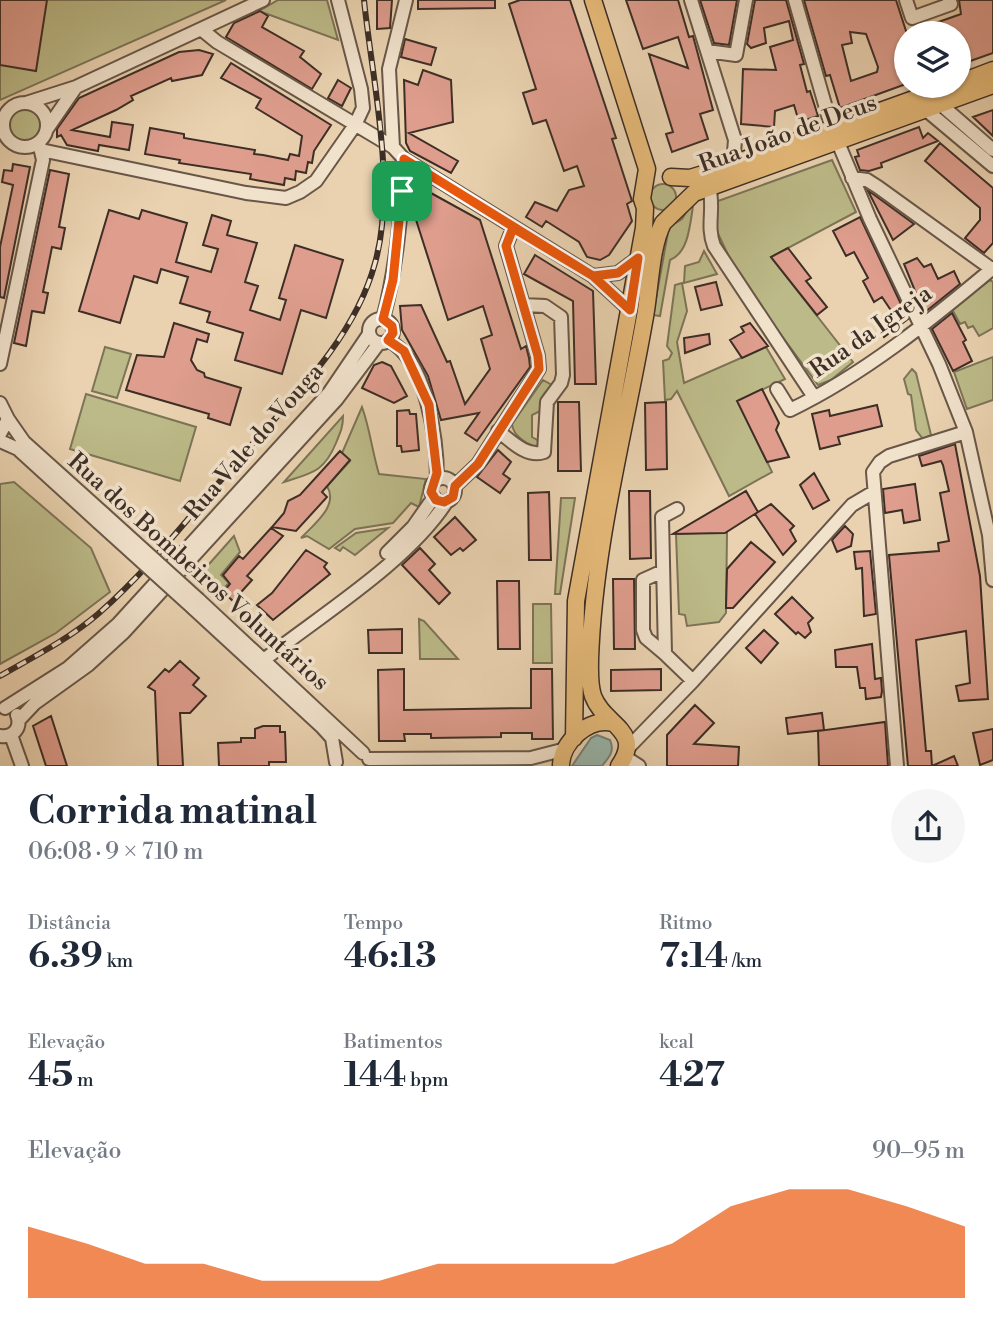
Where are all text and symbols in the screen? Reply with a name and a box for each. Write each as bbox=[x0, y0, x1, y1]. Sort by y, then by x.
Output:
map controls bbox=[894, 21, 971, 98]
button: layers bbox=[894, 21, 971, 98]
street label: Rua João de Deus bbox=[695, 88, 881, 180]
pin bbox=[372, 161, 432, 221]
icon: arrive bbox=[383, 172, 421, 210]
street label: Rua da Igreja bbox=[804, 278, 939, 385]
street label: Rua Vale do Vouga bbox=[178, 357, 331, 526]
street label: Rua dos Bombeiros Voluntários bbox=[61, 447, 335, 697]
text: Corrida matinal bbox=[28, 788, 317, 835]
button: share bbox=[891, 789, 965, 863]
text: 06:08 · 9 × 710 m bbox=[28, 838, 203, 866]
text: Distância bbox=[28, 911, 111, 935]
text: Tempo bbox=[344, 911, 403, 935]
text: Ritmo bbox=[659, 911, 713, 935]
text: 6.39 bbox=[28, 935, 103, 978]
text: 46:13 bbox=[344, 935, 437, 978]
text: 7:14 bbox=[659, 935, 728, 978]
text: km bbox=[103, 949, 133, 973]
text: /km bbox=[728, 949, 762, 973]
text: Elevação bbox=[28, 1030, 105, 1054]
text: Batimentos bbox=[344, 1030, 443, 1054]
text: kcal bbox=[659, 1030, 694, 1054]
text: 45 bbox=[28, 1054, 73, 1097]
text: 144 bbox=[344, 1054, 406, 1097]
text: 427 bbox=[659, 1054, 725, 1097]
text: m bbox=[73, 1068, 94, 1092]
text: bpm bbox=[406, 1068, 449, 1092]
text: Elevação bbox=[28, 1137, 121, 1165]
text: 90–95 m bbox=[872, 1137, 965, 1165]

